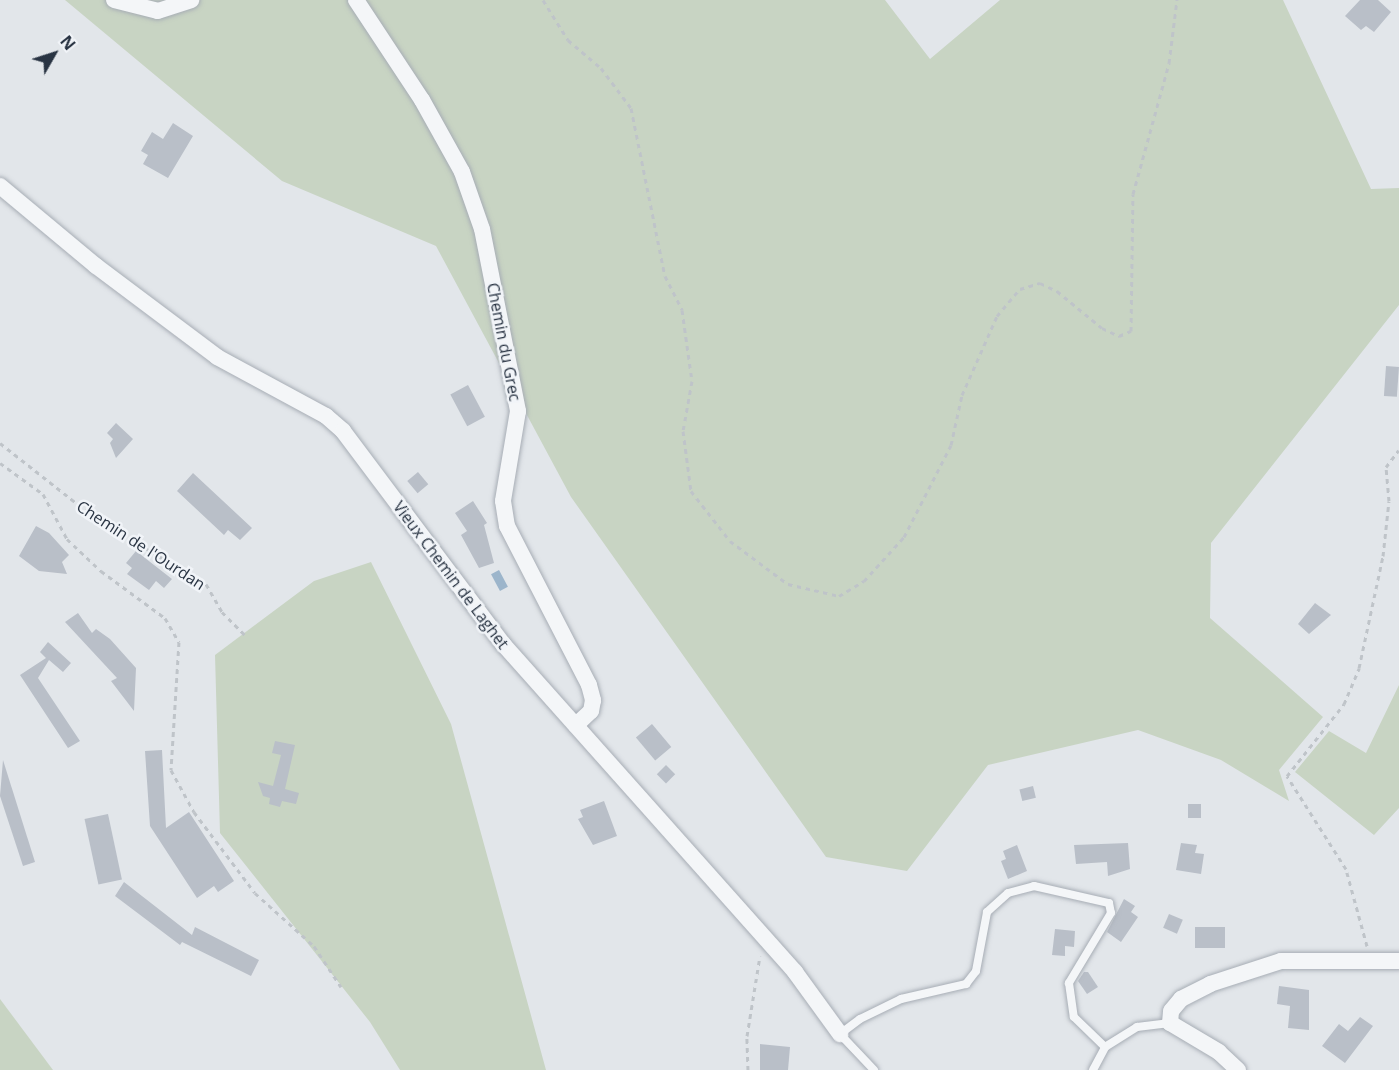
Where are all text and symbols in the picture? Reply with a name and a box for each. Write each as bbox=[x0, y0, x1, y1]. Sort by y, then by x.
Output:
north arrow bbox=[24, 24, 84, 84]
text: N bbox=[55, 31, 81, 55]
street label: Chemin du Grec bbox=[483, 281, 525, 403]
street label: Chemin de l'Ourdan bbox=[73, 496, 209, 594]
street label: Vieux Chemin de Laghet bbox=[389, 497, 513, 653]

